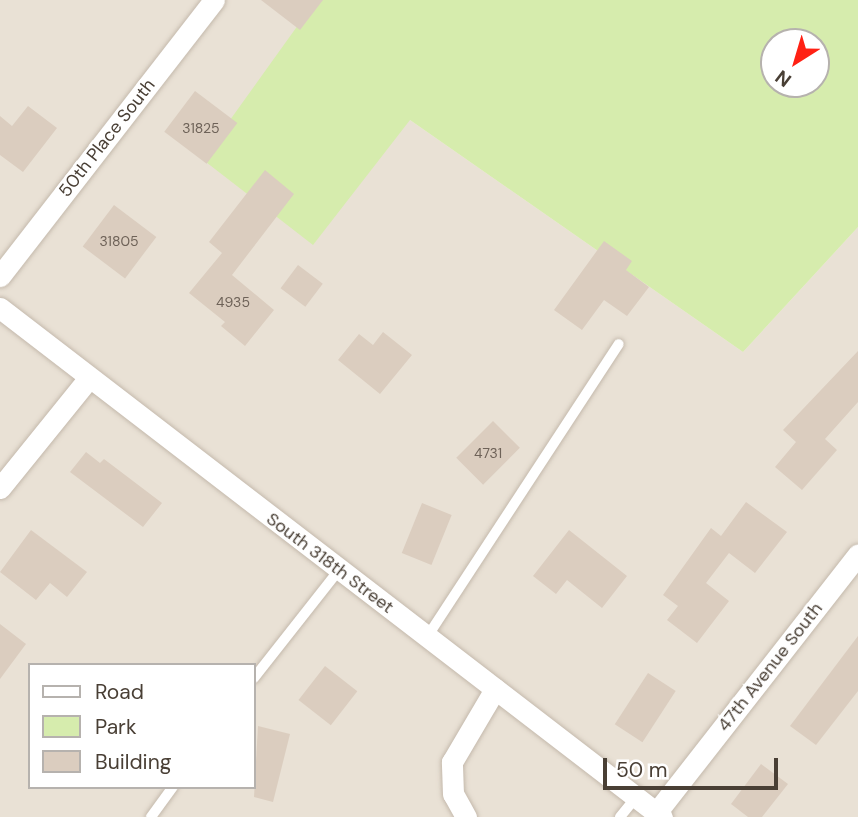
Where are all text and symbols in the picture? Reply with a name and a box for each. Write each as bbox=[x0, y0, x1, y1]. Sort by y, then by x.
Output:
north arrow bbox=[760, 28, 830, 98]
text: N bbox=[770, 64, 796, 93]
street label: 50th Place South bbox=[54, 75, 160, 201]
house number: 31825 bbox=[182, 120, 220, 136]
house number: 31805 bbox=[99, 233, 139, 249]
house number: 4935 bbox=[216, 294, 250, 310]
house number: 4731 bbox=[474, 445, 502, 461]
street label: South 318th Street bbox=[262, 508, 398, 618]
street label: 47th Avenue South bbox=[713, 598, 827, 736]
legend bbox=[28, 663, 256, 789]
text: Road bbox=[95, 678, 144, 706]
text: Park bbox=[95, 713, 136, 741]
scale bar bbox=[606, 744, 781, 788]
text: Building bbox=[95, 748, 171, 776]
text: 50 m bbox=[616, 756, 667, 784]

